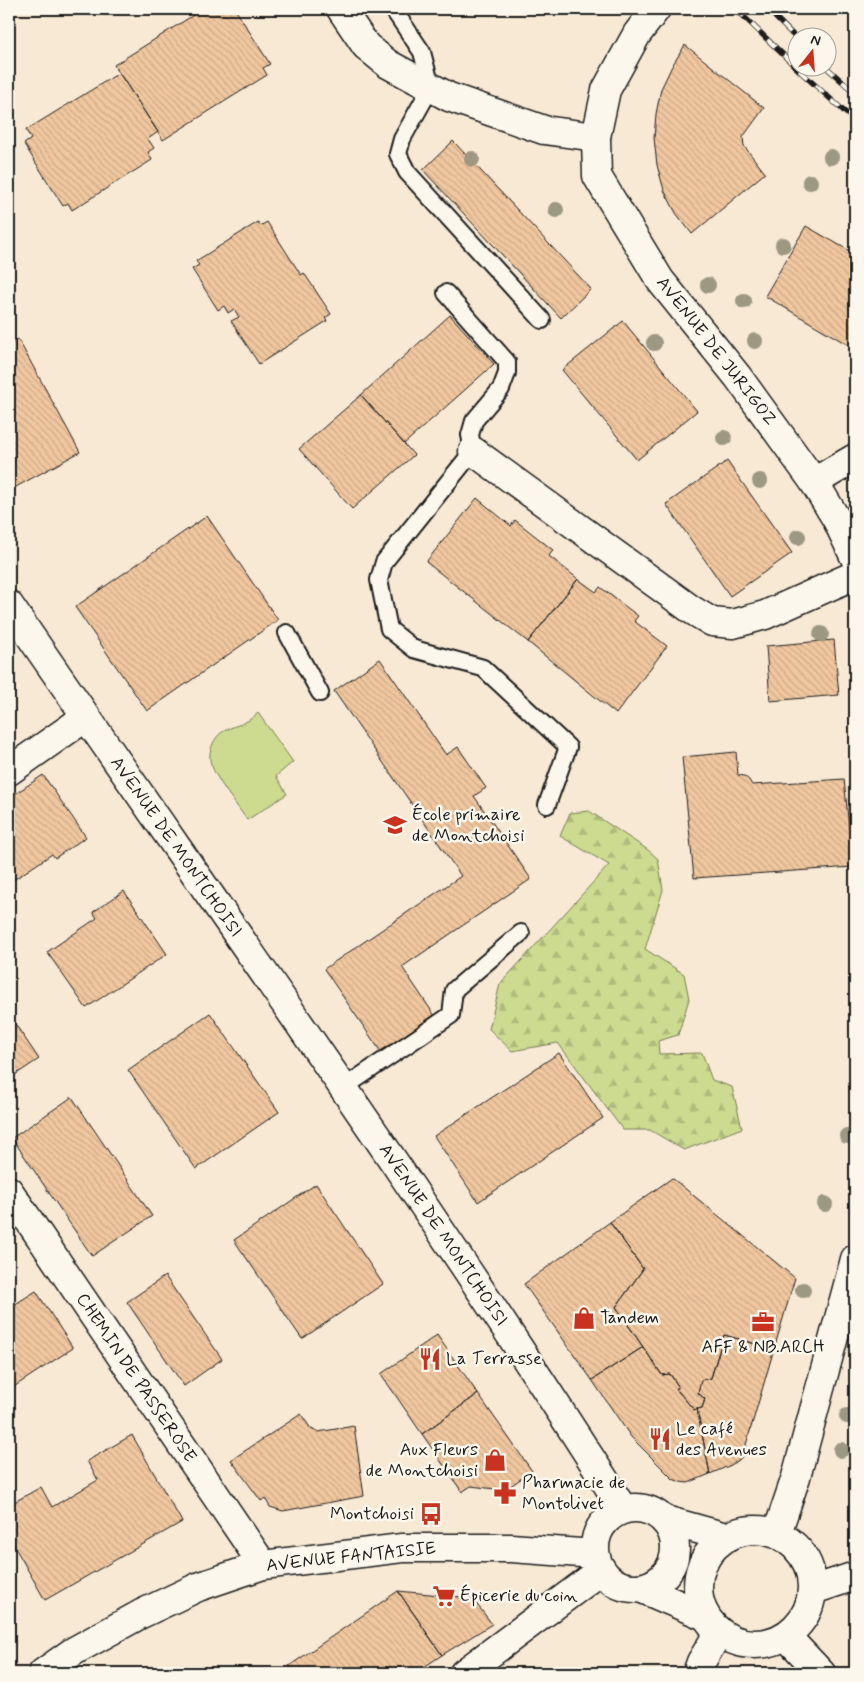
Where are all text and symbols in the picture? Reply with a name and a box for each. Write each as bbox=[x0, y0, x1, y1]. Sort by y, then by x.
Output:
north arrow bbox=[786, 28, 836, 78]
text: N bbox=[808, 31, 823, 50]
street label: AVENUE DE JURIGOZ bbox=[650, 272, 782, 430]
street label: AVENUE DE MONTCHOISI bbox=[104, 752, 248, 942]
place label: École primaire de Montchoisi bbox=[412, 803, 524, 848]
school or university icon: École primaire de Montchoisi bbox=[382, 812, 408, 838]
street label: AVENUE DE MONTCHOISI bbox=[373, 1139, 513, 1331]
street label: CHEMIN DE PASSEROSE bbox=[70, 1289, 202, 1467]
shop icon: Tandem bbox=[571, 1305, 597, 1331]
place label: Tandem bbox=[600, 1306, 659, 1330]
office icon: AFF & NB.ARCH bbox=[750, 1309, 776, 1335]
place label: AFF & NB.ARCH bbox=[702, 1335, 825, 1359]
restaurant icon: La Terrasse bbox=[417, 1346, 443, 1372]
place label: La Terrasse bbox=[446, 1347, 542, 1371]
place label: Le café des Avenues bbox=[676, 1417, 767, 1462]
restaurant icon: Le café des Avenues bbox=[647, 1426, 673, 1452]
place label: Aux Fleurs de Montchoisi bbox=[366, 1438, 478, 1483]
shop icon: Aux Fleurs de Montchoisi bbox=[482, 1447, 508, 1473]
place label: Pharmacie de Montolivet bbox=[522, 1471, 625, 1516]
pharmacy icon: Pharmacie de Montolivet bbox=[492, 1480, 518, 1506]
bus stop icon: Montchoisi bbox=[418, 1501, 444, 1527]
place label: Montchoisi bbox=[330, 1502, 414, 1526]
street label: AVENUE FANTAISIE bbox=[265, 1536, 437, 1578]
supermarket icon: Épicerie du coin bbox=[431, 1583, 457, 1609]
place label: Épicerie du coin bbox=[460, 1584, 578, 1608]

